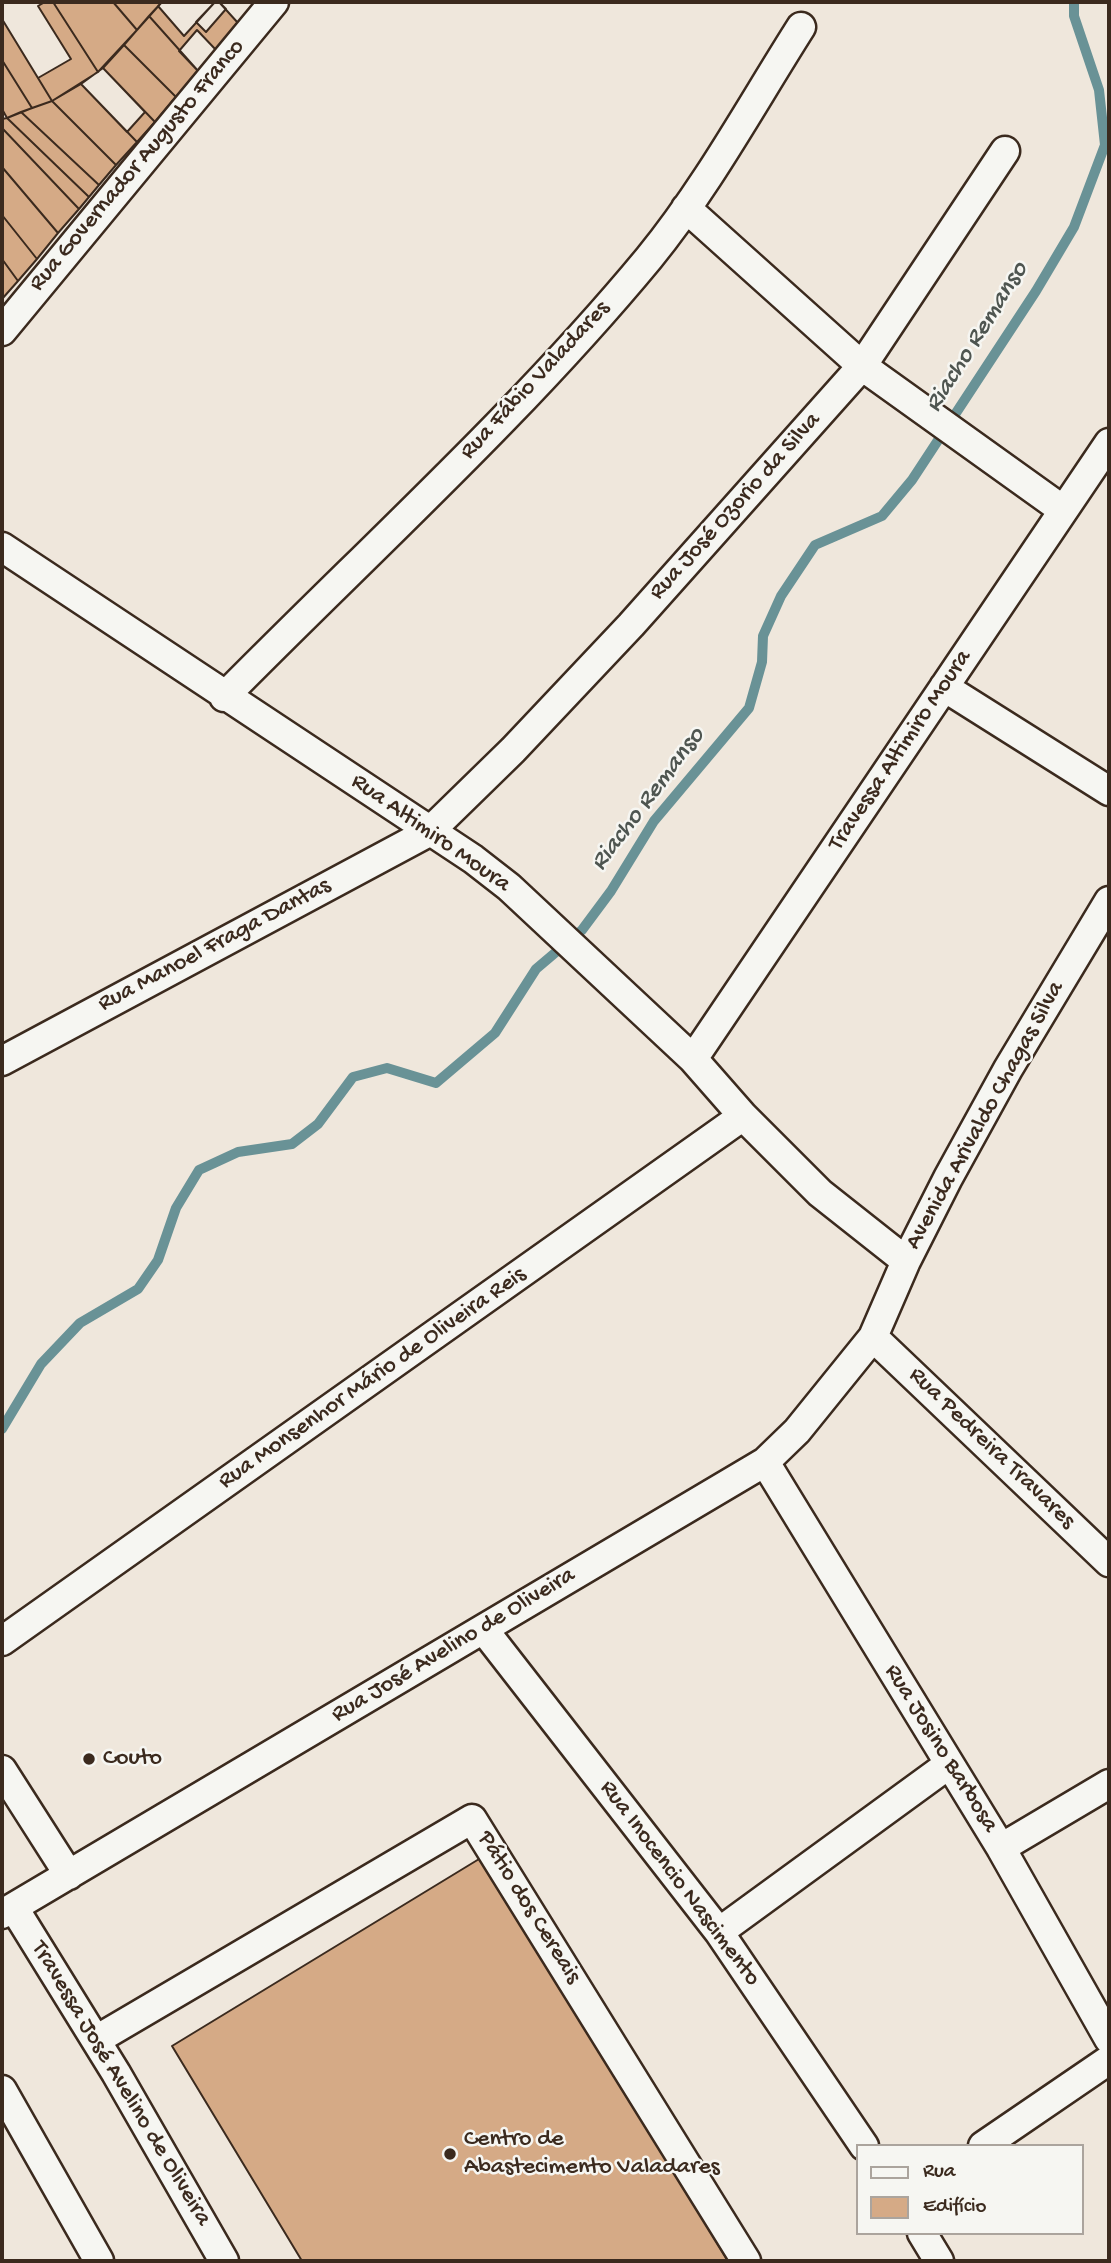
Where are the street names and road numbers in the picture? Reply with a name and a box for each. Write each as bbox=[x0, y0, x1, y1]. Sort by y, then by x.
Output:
street label: Rua Governador Augusto Franco bbox=[24, 34, 252, 298]
street label: Rua Fábio Valadares bbox=[455, 296, 617, 466]
street label: Rua José Ozorio da Silva bbox=[644, 407, 828, 607]
street label: Travessa Altimiro Moura bbox=[823, 645, 979, 857]
street label: Rua Altimiro Moura bbox=[345, 768, 515, 900]
street label: Rua Manoel Fraga Dantas bbox=[94, 872, 336, 1020]
street label: Avenida Arivaldo Chagas Silva bbox=[900, 977, 1072, 1255]
street label: Rua Monsenhor Mário de Oliveira Reis bbox=[214, 1261, 532, 1497]
street label: Rua Pedreira Travares bbox=[902, 1362, 1080, 1536]
street label: Rua José Avelino de Oliveira bbox=[327, 1562, 581, 1730]
street label: Rua Josino Barbosa bbox=[877, 1660, 1003, 1838]
street label: Rua Inocencio Nascimento bbox=[592, 1775, 766, 1993]
street label: Pátio dos Cereais bbox=[470, 1826, 586, 1990]
street label: Travessa José Avelino de Oliveira bbox=[23, 1936, 217, 2232]

